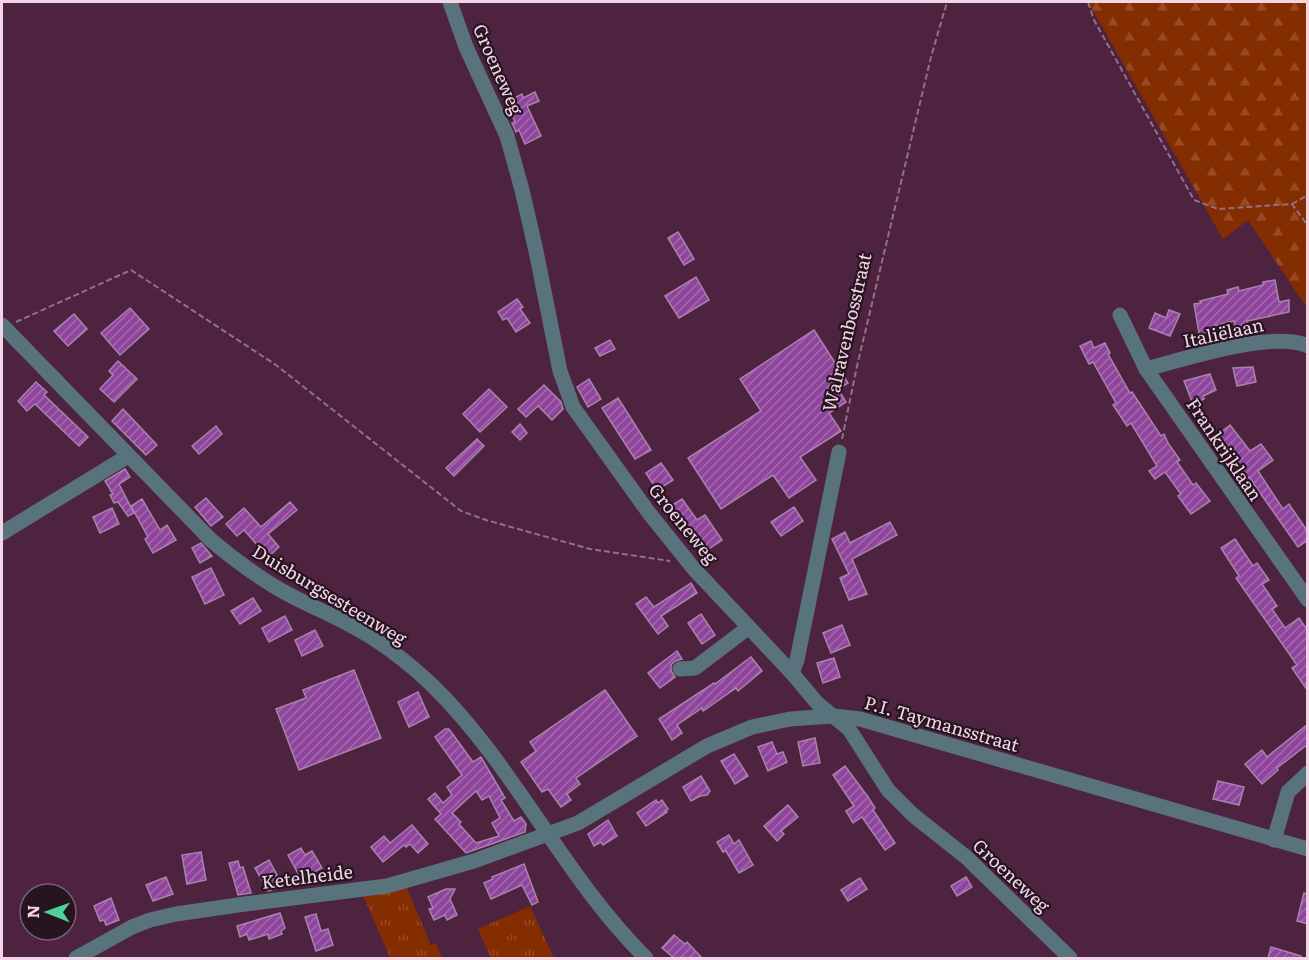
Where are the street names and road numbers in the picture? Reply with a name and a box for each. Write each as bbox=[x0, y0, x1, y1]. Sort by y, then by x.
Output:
street label: Groeneweg bbox=[467, 19, 531, 120]
street label: Walravenbosstraat bbox=[815, 249, 878, 414]
street label: Italiëlaan bbox=[1180, 310, 1266, 354]
street label: Frankrijklaan bbox=[1180, 392, 1270, 506]
street label: Groeneweg bbox=[643, 477, 726, 570]
street label: Duisburgsesteenweg bbox=[248, 537, 413, 651]
street label: P.I. Taymansstraat bbox=[861, 688, 1023, 758]
street label: Groeneweg bbox=[967, 832, 1057, 919]
street label: Ketelheide bbox=[260, 857, 354, 895]

